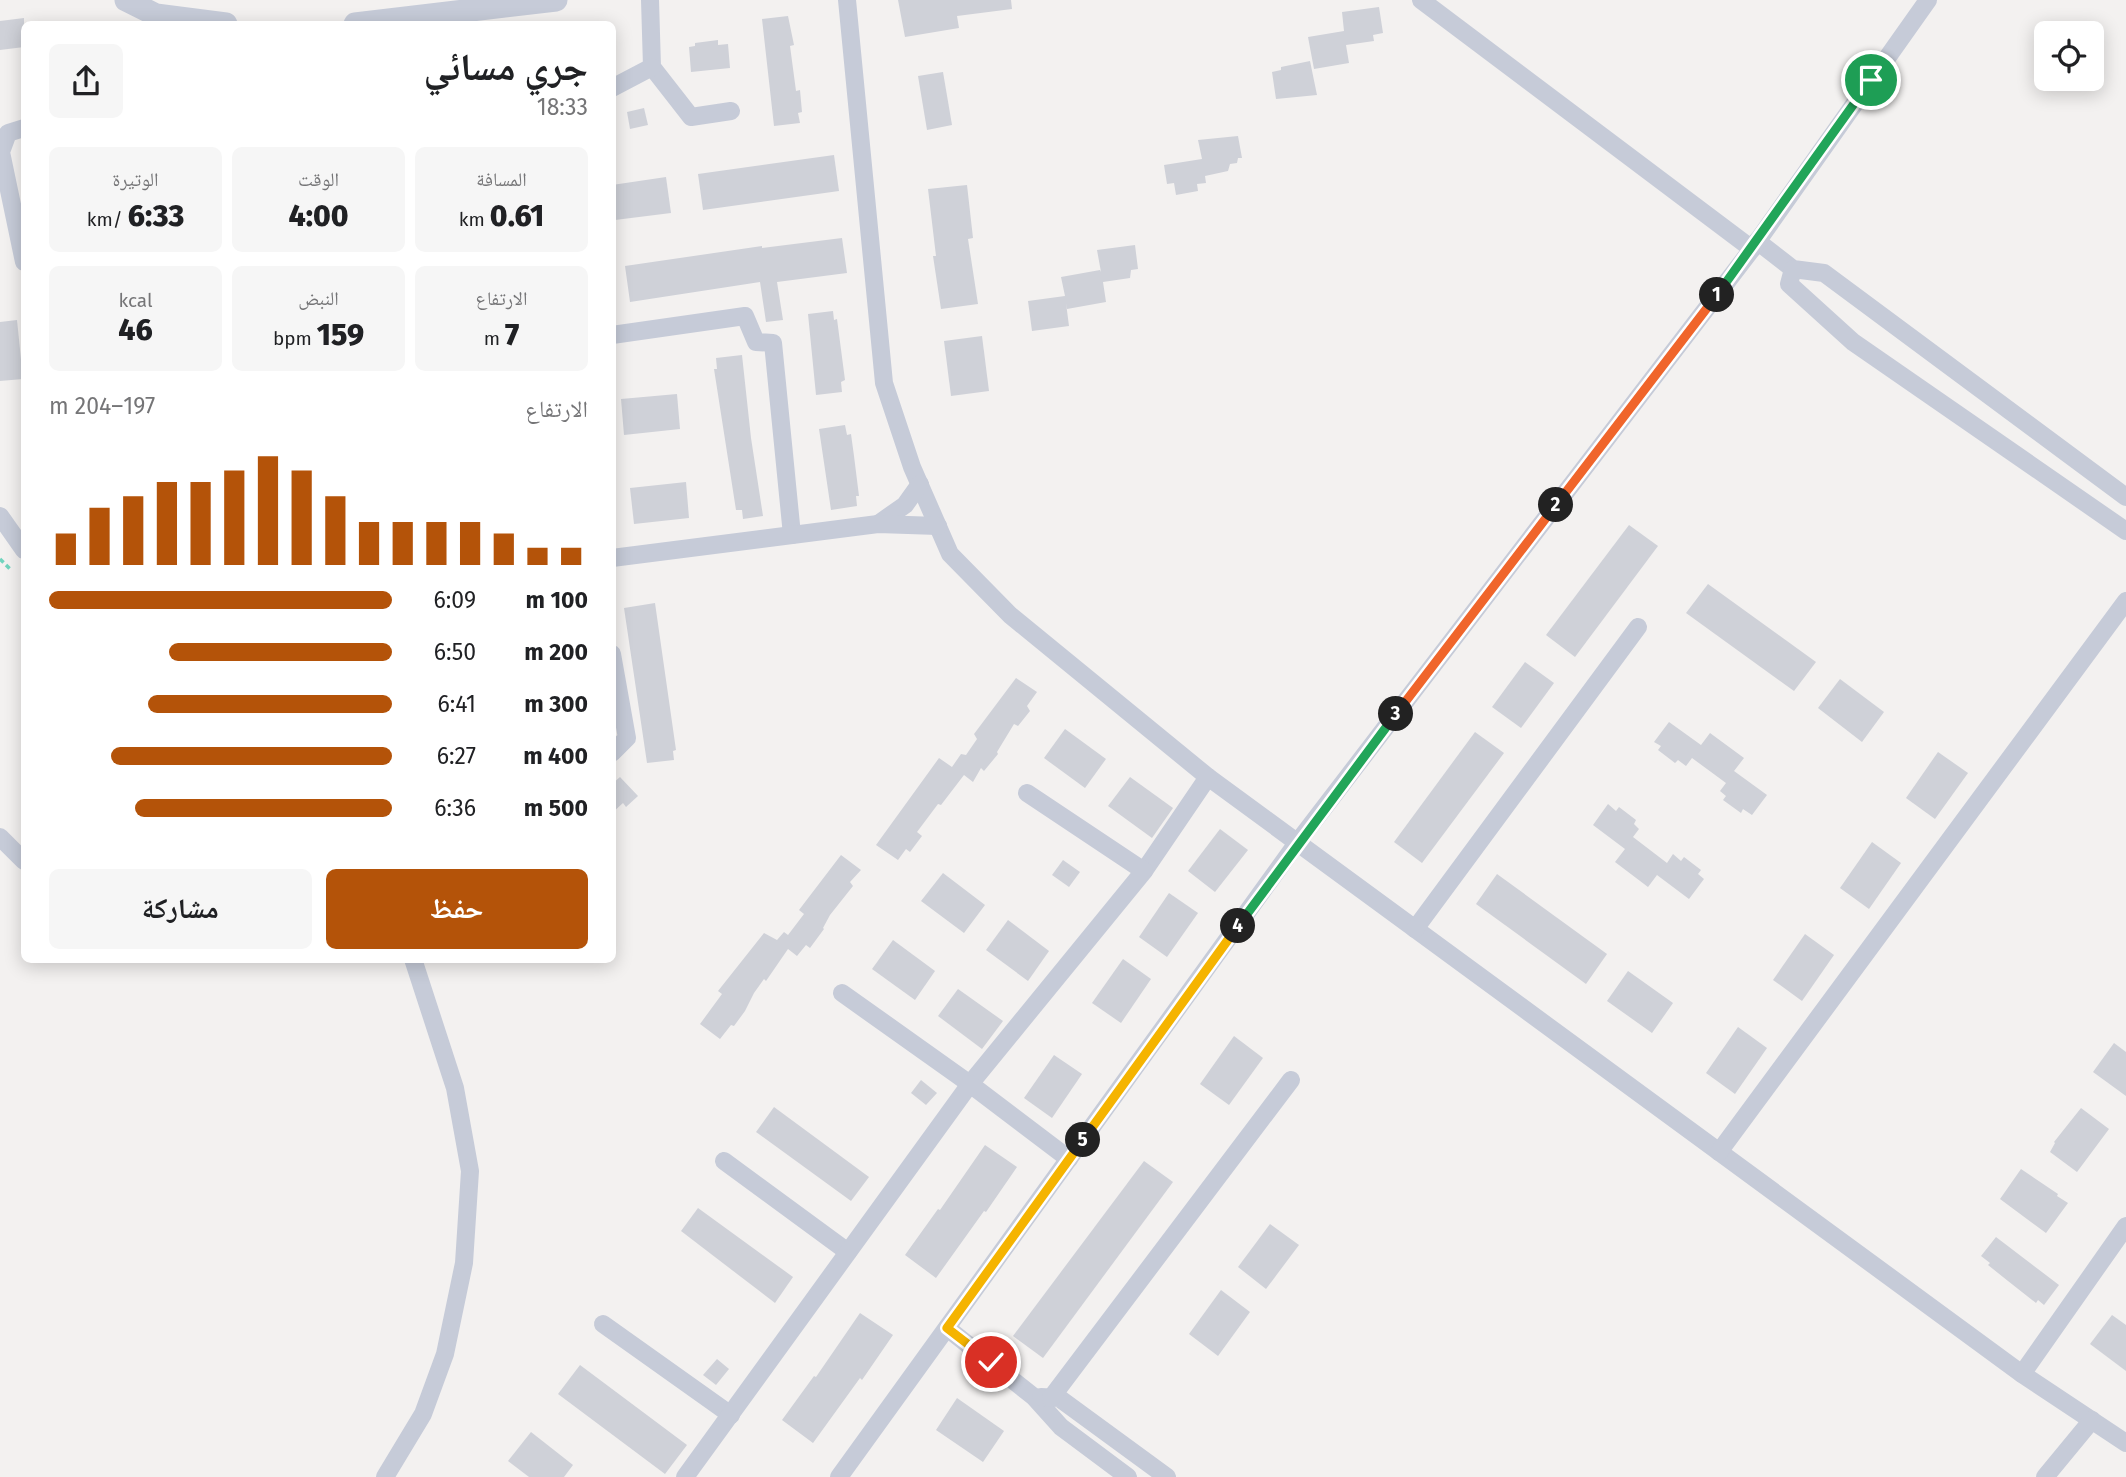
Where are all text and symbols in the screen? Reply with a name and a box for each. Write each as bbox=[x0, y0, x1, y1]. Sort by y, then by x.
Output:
map controls bbox=[2034, 21, 2104, 91]
button: locate bbox=[2034, 21, 2104, 91]
button: share bbox=[49, 44, 123, 118]
text: جري مسائي bbox=[423, 44, 588, 90]
pin bbox=[1841, 50, 1901, 110]
icon: arrive bbox=[1852, 61, 1890, 99]
text: 18:33 bbox=[537, 93, 588, 121]
text: الوتيرة bbox=[112, 168, 159, 191]
text: الوقت bbox=[298, 168, 339, 191]
text: المسافة bbox=[476, 168, 527, 191]
text: 6:33 bbox=[128, 198, 184, 234]
text: 4:00 bbox=[288, 198, 349, 234]
text: 0.61 bbox=[490, 198, 544, 234]
text: /km bbox=[87, 208, 128, 231]
text: km bbox=[459, 208, 490, 231]
pin: 1 bbox=[1700, 278, 1734, 312]
text: 1 bbox=[1712, 283, 1721, 306]
text: النبض bbox=[298, 287, 339, 310]
text: الارتفاع bbox=[476, 287, 527, 310]
text: kcal bbox=[118, 289, 153, 312]
text: 46 bbox=[118, 312, 153, 348]
text: 159 bbox=[317, 317, 364, 353]
text: 7 bbox=[505, 317, 519, 353]
text: bpm bbox=[273, 327, 317, 350]
text: m bbox=[484, 327, 505, 350]
text: 197–204 m bbox=[49, 392, 155, 420]
text: الارتفاع bbox=[525, 395, 588, 423]
pin: 2 bbox=[1538, 488, 1574, 522]
text: 2 bbox=[1551, 493, 1560, 516]
text: 6:09 bbox=[434, 586, 476, 614]
text: 100 m bbox=[526, 586, 588, 614]
text: 6:50 bbox=[434, 638, 476, 666]
text: 200 m bbox=[524, 638, 588, 666]
text: 6:41 bbox=[437, 690, 476, 718]
text: 300 m bbox=[524, 690, 588, 718]
pin: 3 bbox=[1378, 696, 1414, 732]
text: 3 bbox=[1391, 702, 1400, 725]
text: 6:27 bbox=[437, 742, 476, 770]
text: 400 m bbox=[523, 742, 588, 770]
text: 6:36 bbox=[434, 794, 476, 822]
text: 500 m bbox=[524, 794, 588, 822]
button: مشاركة bbox=[49, 869, 312, 949]
button: حفظ bbox=[326, 869, 588, 949]
pin: 4 bbox=[1220, 908, 1256, 944]
text: 4 bbox=[1232, 914, 1243, 937]
pin: 5 bbox=[1066, 1122, 1100, 1158]
text: 5 bbox=[1077, 1128, 1088, 1151]
pin bbox=[961, 1332, 1021, 1392]
icon: check bbox=[972, 1343, 1010, 1381]

